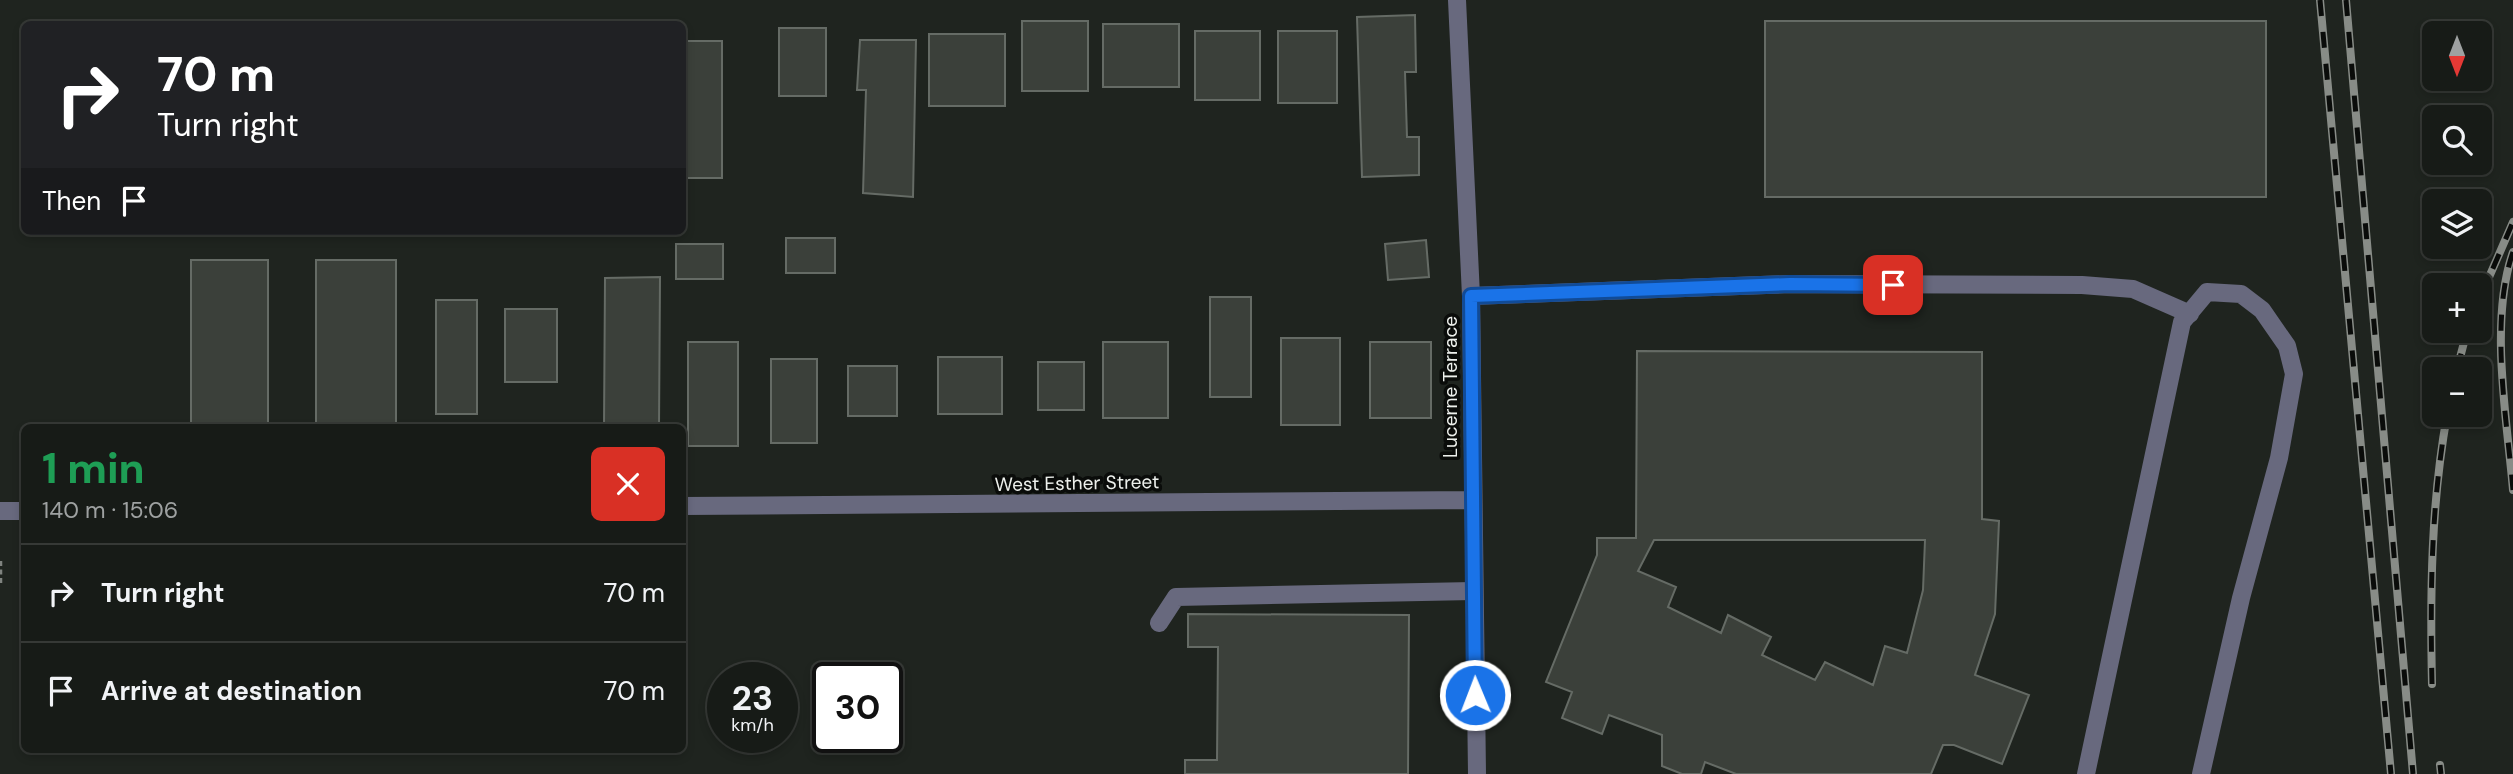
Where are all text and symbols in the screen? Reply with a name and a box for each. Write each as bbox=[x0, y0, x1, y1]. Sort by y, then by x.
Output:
north arrow bbox=[2422, 21, 2492, 91]
map controls bbox=[2422, 21, 2492, 427]
text: 70 m bbox=[157, 42, 275, 106]
icon: right bbox=[42, 49, 133, 140]
text: Turn right bbox=[157, 104, 299, 146]
button: search bbox=[2422, 105, 2492, 175]
icon: arrive bbox=[115, 182, 153, 220]
text: Then bbox=[42, 184, 101, 218]
button: layers bbox=[2422, 189, 2492, 259]
pin bbox=[1863, 255, 1923, 315]
icon: arrive bbox=[1874, 266, 1912, 304]
button: + bbox=[2422, 273, 2492, 343]
street label: Lucerne Terrace bbox=[1438, 316, 1463, 458]
button: − bbox=[2422, 357, 2492, 427]
text: 1 min bbox=[42, 441, 145, 496]
button: close bbox=[591, 447, 665, 521]
street label: West Esther Street bbox=[994, 469, 1160, 497]
text: 140 m · 15:06 bbox=[42, 495, 178, 525]
icon: right bbox=[42, 574, 80, 612]
text: Turn right bbox=[101, 576, 225, 610]
text: 70 m bbox=[604, 576, 665, 610]
position arrow bbox=[1438, 658, 1512, 732]
speed limit sign: 30 bbox=[812, 662, 903, 753]
icon: arrive bbox=[42, 672, 80, 710]
text: Arrive at destination bbox=[101, 674, 362, 708]
text: 70 m bbox=[604, 674, 665, 708]
text: 23 bbox=[732, 675, 773, 721]
text: km/h bbox=[731, 713, 774, 737]

